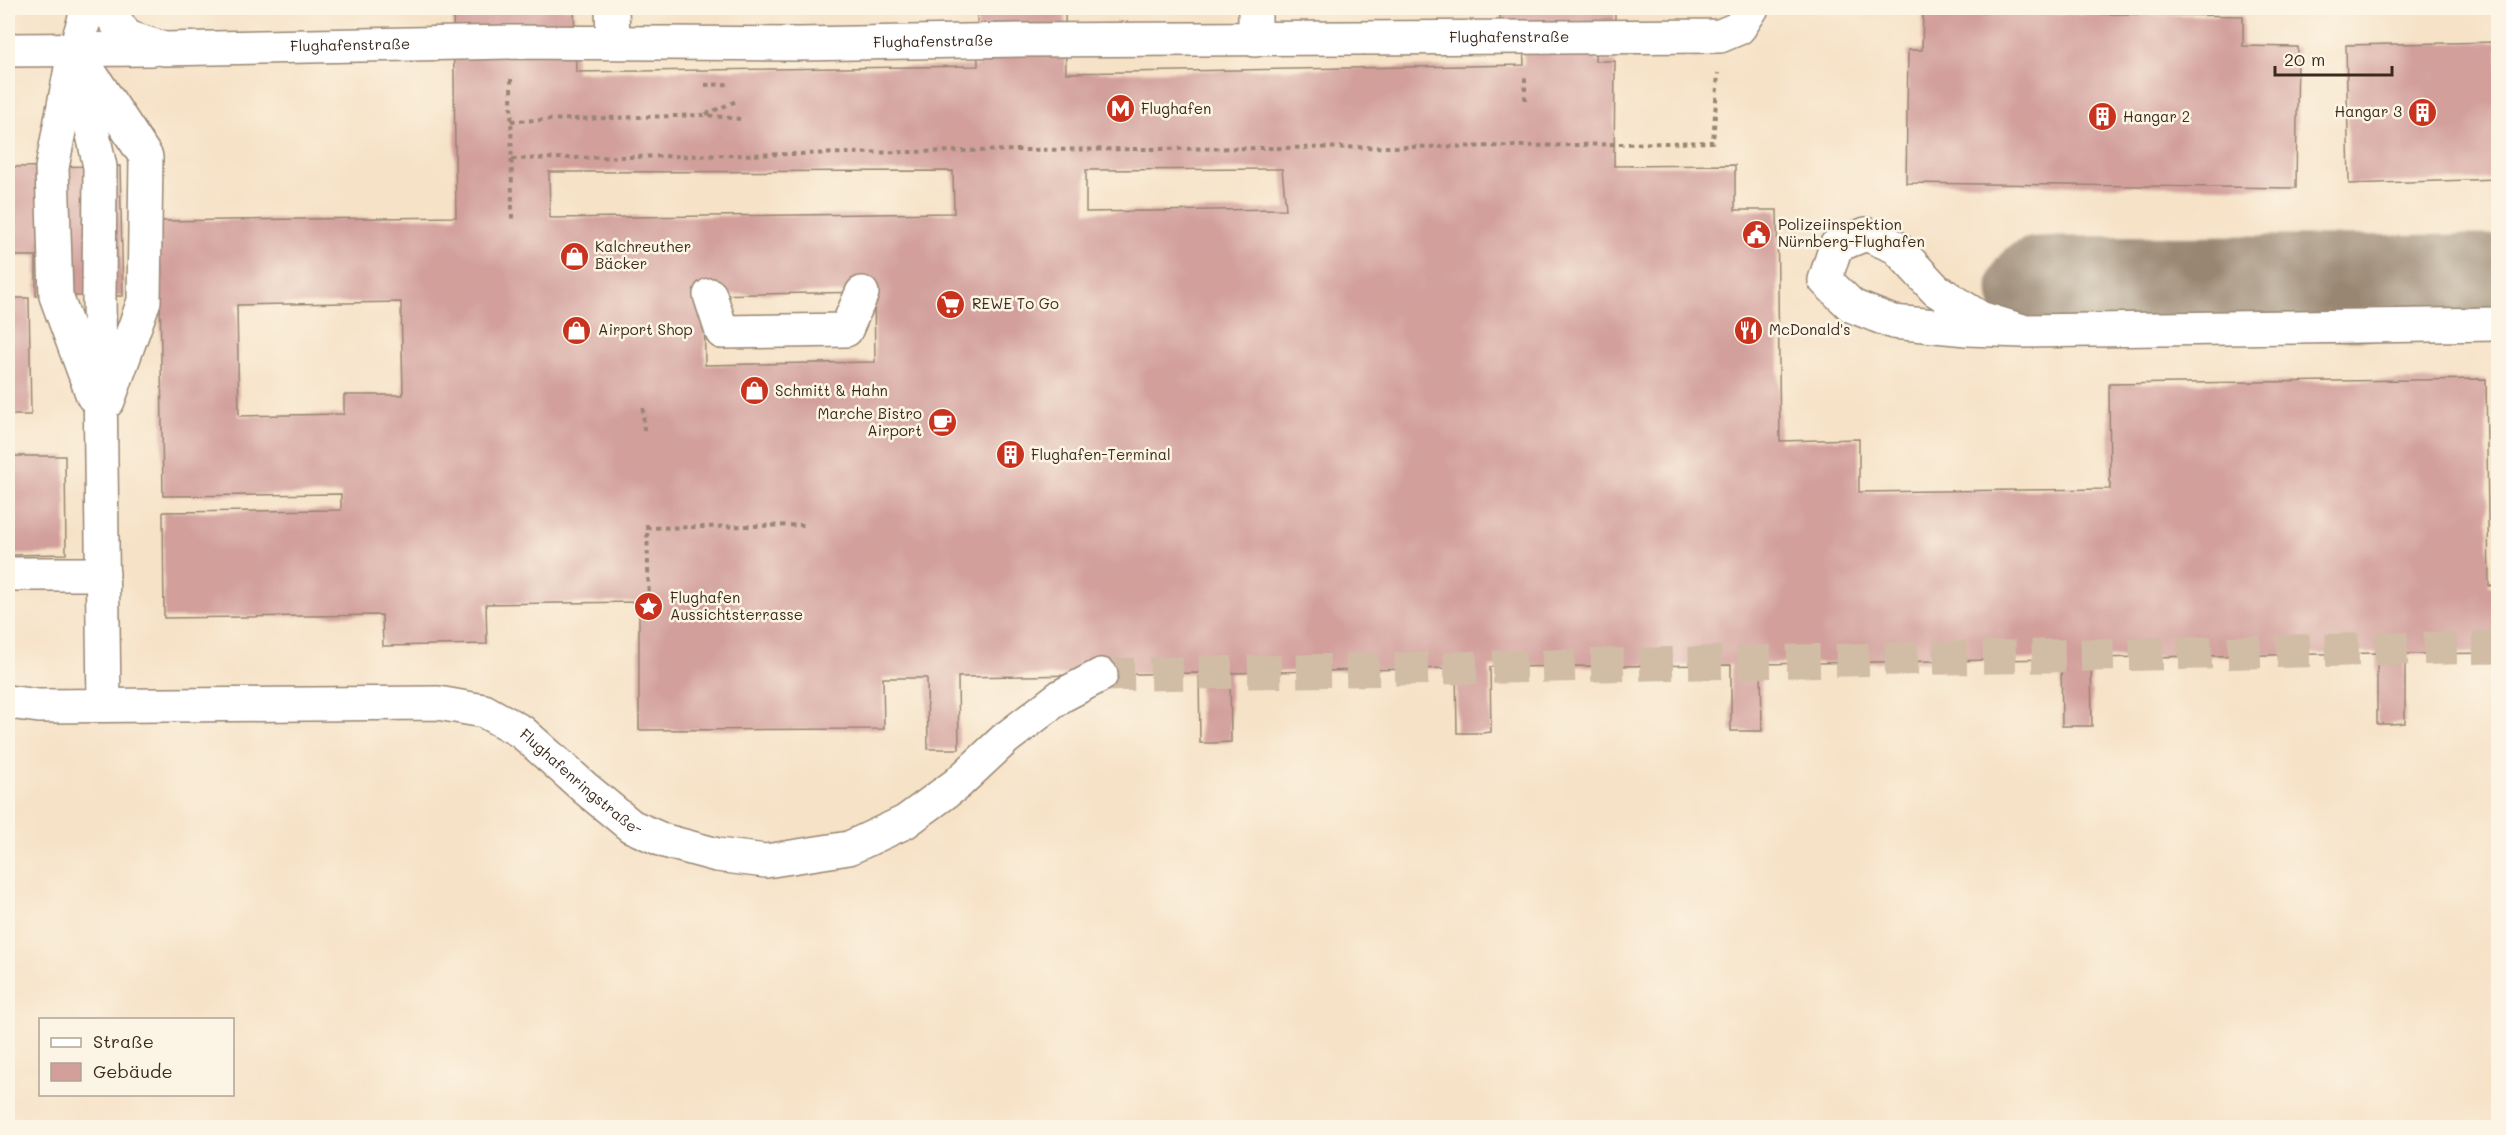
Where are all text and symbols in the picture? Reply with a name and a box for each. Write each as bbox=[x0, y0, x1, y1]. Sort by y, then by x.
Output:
street label: Flughafenstraße bbox=[1449, 26, 1569, 47]
street label: Flughafenstraße bbox=[873, 30, 993, 52]
street label: Flughafenstraße bbox=[290, 33, 410, 55]
scale bar bbox=[2275, 39, 2392, 77]
text: 20 m bbox=[2284, 47, 2325, 71]
metro station icon: Flughafen bbox=[1104, 93, 1136, 125]
building icon: Hangar 3 bbox=[2407, 96, 2439, 128]
place label: Flughafen bbox=[1141, 98, 1211, 118]
building icon: Hangar 2 bbox=[2086, 101, 2118, 133]
place label: Hangar 3 bbox=[2334, 101, 2402, 121]
place label: Hangar 2 bbox=[2123, 106, 2190, 126]
place label: Polizeiinspektion Nürnberg-Flughafen bbox=[1778, 214, 1925, 251]
public building icon: Polizeiinspektion Nürnberg-Flughafen bbox=[1741, 218, 1773, 250]
place label: Kalchreuther Bäcker bbox=[595, 236, 691, 273]
shop icon: Kalchreuther Bäcker bbox=[558, 240, 590, 272]
supermarket icon: REWE To Go bbox=[935, 288, 967, 320]
place label: REWE To Go bbox=[972, 293, 1059, 313]
shop icon: Airport Shop bbox=[561, 314, 593, 346]
restaurant icon: McDonald's bbox=[1732, 314, 1764, 346]
place label: Airport Shop bbox=[598, 319, 693, 339]
place label: McDonald's bbox=[1769, 319, 1851, 339]
shop icon: Schmitt & Hahn bbox=[738, 375, 770, 407]
place label: Schmitt & Hahn bbox=[775, 380, 888, 400]
place label: Marche Bistro Airport bbox=[818, 403, 922, 440]
cafe icon: Marche Bistro Airport bbox=[927, 407, 959, 439]
building icon: Flughafen-Terminal bbox=[994, 439, 1026, 471]
place label: Flughafen-Terminal bbox=[1031, 444, 1171, 464]
place label: Flughafen Aussichtsterrasse bbox=[670, 587, 803, 624]
place icon: Flughafen Aussichtsterrasse bbox=[633, 591, 665, 623]
street label: Flughafenringstraße- bbox=[516, 724, 646, 839]
legend bbox=[39, 1018, 234, 1096]
text: Straße bbox=[93, 1029, 154, 1053]
text: Gebäude bbox=[93, 1059, 173, 1083]

